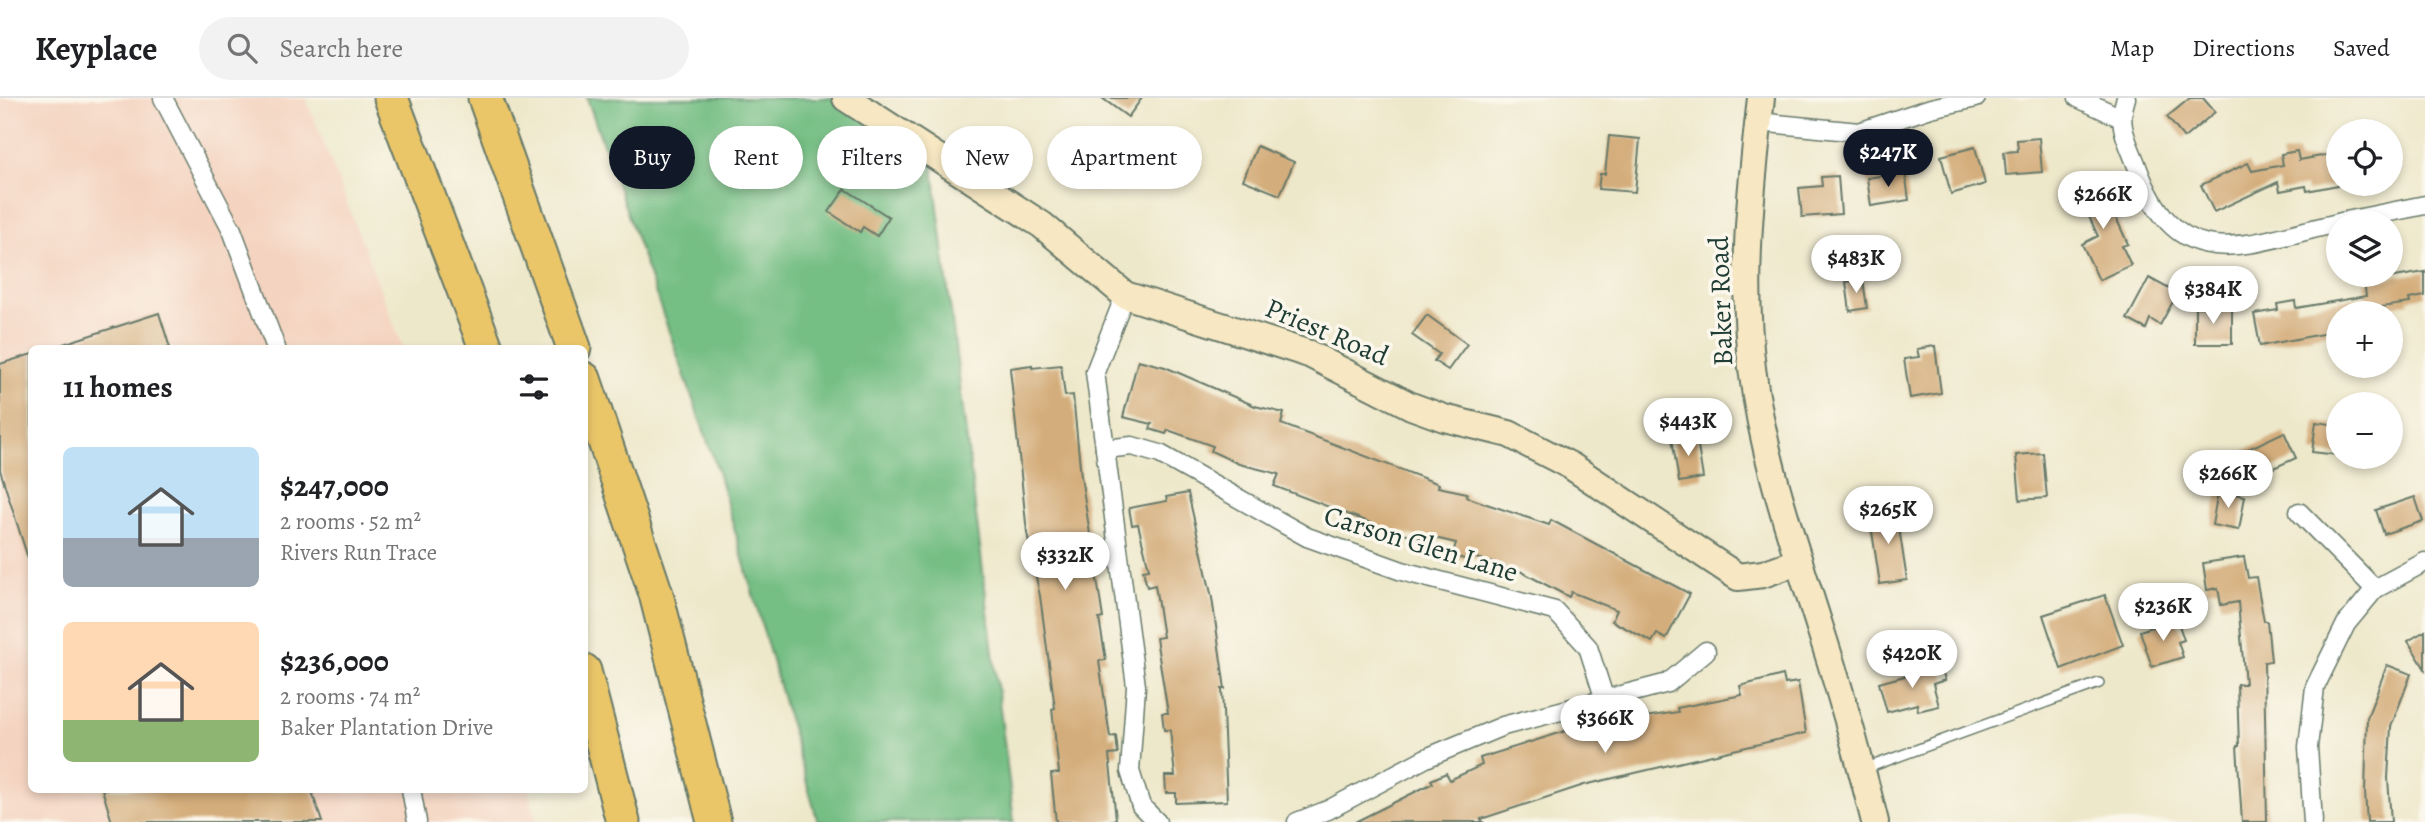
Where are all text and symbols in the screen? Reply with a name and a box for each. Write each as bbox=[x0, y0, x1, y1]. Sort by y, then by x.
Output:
search box bbox=[199, 17, 689, 80]
text: Keyplace bbox=[35, 26, 157, 71]
icon: search bbox=[223, 29, 261, 67]
text: Search here bbox=[279, 31, 403, 66]
text: Map bbox=[2110, 32, 2154, 64]
text: Directions bbox=[2192, 32, 2295, 64]
text: Saved bbox=[2333, 32, 2390, 64]
map controls bbox=[2326, 119, 2403, 469]
button: locate bbox=[2326, 119, 2403, 196]
chip: Buy bbox=[609, 126, 695, 189]
chip: Rent bbox=[709, 126, 803, 189]
chip: Filters bbox=[817, 126, 927, 189]
chip: New bbox=[941, 126, 1033, 189]
chip: Apartment bbox=[1047, 126, 1202, 189]
pin: $247K bbox=[1839, 130, 1937, 189]
text: $247K bbox=[1859, 136, 1917, 167]
pin: $266K bbox=[2054, 172, 2152, 231]
text: $266K bbox=[2074, 178, 2132, 209]
button: layers bbox=[2326, 210, 2403, 287]
street label: Baker Road bbox=[1700, 234, 1742, 367]
pin: $483K bbox=[1807, 236, 1905, 295]
text: $483K bbox=[1827, 242, 1885, 273]
pin: $384K bbox=[2164, 266, 2262, 326]
text: $384K bbox=[2184, 273, 2242, 304]
street label: Priest Road bbox=[1259, 289, 1395, 375]
button: + bbox=[2326, 301, 2403, 378]
text: 11 homes bbox=[63, 367, 173, 407]
icon: filters bbox=[515, 368, 553, 406]
button: − bbox=[2326, 392, 2403, 469]
pin: $443K bbox=[1639, 398, 1737, 458]
text: $443K bbox=[1659, 405, 1717, 436]
pin: $266K bbox=[2179, 450, 2277, 510]
text: $266K bbox=[2199, 457, 2257, 488]
text: $247,000 bbox=[280, 466, 389, 506]
icon: home bbox=[119, 475, 203, 559]
pin: $265K bbox=[1839, 486, 1937, 546]
text: $265K bbox=[1859, 493, 1917, 524]
street label: Carson Glen Lane bbox=[1319, 496, 1523, 592]
text: 2 rooms · 52 m² bbox=[280, 506, 421, 537]
pin: $332K bbox=[1016, 532, 1114, 592]
text: Rivers Run Trace bbox=[280, 537, 437, 568]
text: $332K bbox=[1037, 539, 1093, 570]
pin: $236K bbox=[2114, 584, 2212, 643]
text: $236K bbox=[2134, 590, 2192, 621]
pin: $420K bbox=[1863, 630, 1961, 690]
text: $420K bbox=[1882, 637, 1942, 668]
text: $236,000 bbox=[280, 641, 389, 681]
icon: home bbox=[119, 650, 203, 734]
text: 2 rooms · 74 m² bbox=[280, 681, 420, 712]
pin: $366K bbox=[1556, 696, 1654, 755]
text: $366K bbox=[1576, 702, 1634, 733]
text: Baker Plantation Drive bbox=[280, 712, 493, 743]

